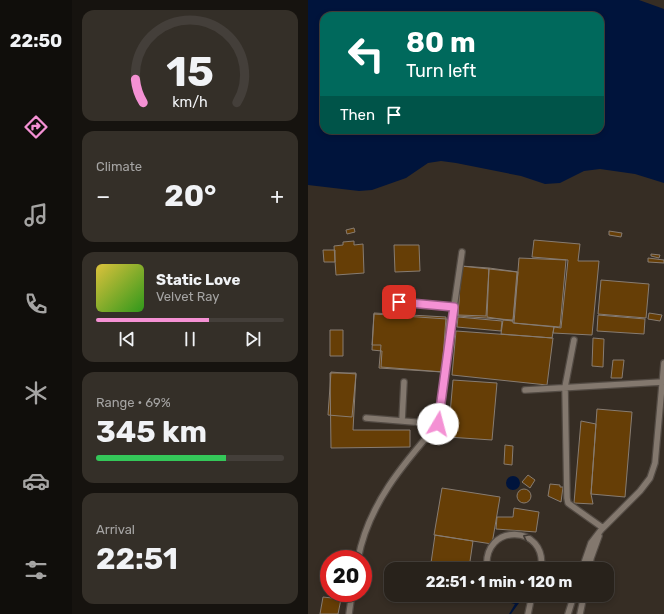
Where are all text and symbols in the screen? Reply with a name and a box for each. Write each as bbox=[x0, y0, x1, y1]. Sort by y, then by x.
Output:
text: 80 m bbox=[406, 26, 476, 59]
icon: left bbox=[340, 28, 392, 80]
text: 22:50 bbox=[10, 30, 62, 52]
text: 15 bbox=[166, 47, 214, 96]
text: Turn left bbox=[406, 60, 476, 82]
text: km/h bbox=[172, 94, 208, 111]
icon: arrive bbox=[383, 104, 405, 126]
text: Then bbox=[340, 106, 375, 124]
icon: directions bbox=[22, 113, 50, 141]
text: Climate bbox=[96, 159, 142, 174]
text: 20° bbox=[164, 178, 216, 214]
text: − bbox=[96, 183, 110, 210]
text: + bbox=[270, 183, 284, 210]
icon: music bbox=[22, 201, 50, 229]
text: Static Love bbox=[156, 271, 240, 289]
pin bbox=[382, 285, 416, 319]
text: Velvet Ray bbox=[156, 289, 219, 304]
icon: phone bbox=[22, 290, 50, 318]
icon: arrive bbox=[388, 291, 410, 313]
icon: previous bbox=[116, 328, 138, 350]
icon: pause bbox=[179, 328, 201, 350]
icon: next bbox=[242, 328, 264, 350]
icon: climate bbox=[22, 379, 50, 407]
text: Range · 69% bbox=[96, 395, 171, 410]
position arrow bbox=[417, 403, 459, 445]
text: 345 km bbox=[96, 414, 207, 450]
icon: car bbox=[22, 467, 50, 495]
text: Arrival bbox=[96, 522, 135, 537]
one-way arrow bbox=[523, 534, 530, 542]
text: 22:51 bbox=[96, 541, 178, 577]
speed limit sign: 20 bbox=[320, 550, 372, 602]
icon: filters bbox=[22, 556, 50, 584]
text: 22:51 · 1 min · 120 m bbox=[426, 573, 572, 591]

